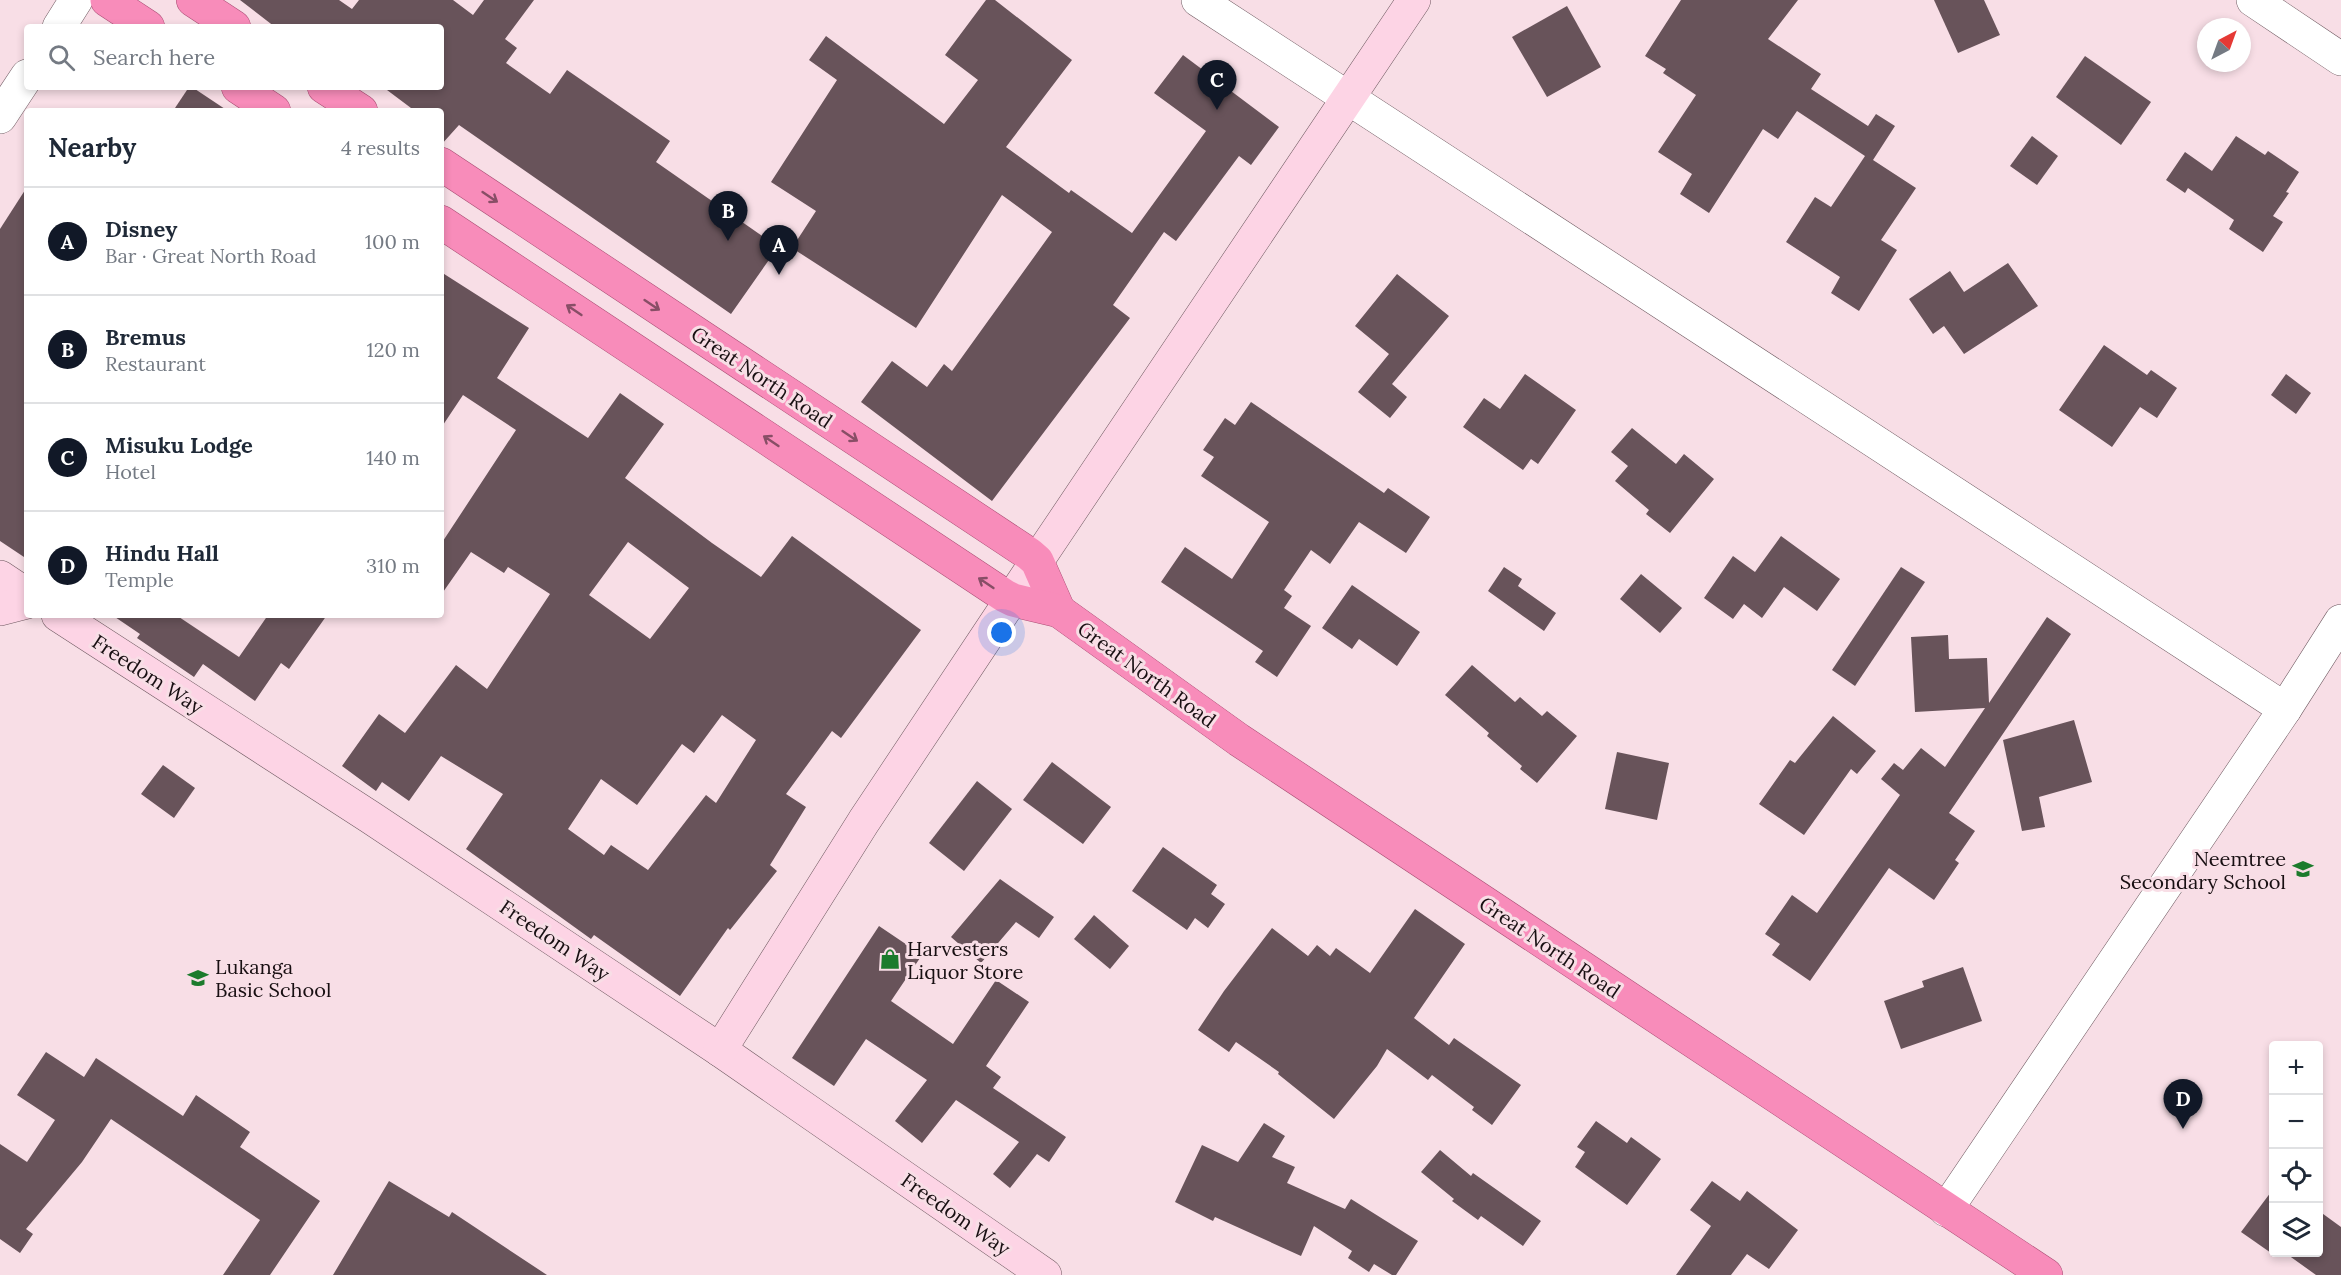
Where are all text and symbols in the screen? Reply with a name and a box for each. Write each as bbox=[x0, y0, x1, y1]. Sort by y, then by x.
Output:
north arrow bbox=[2197, 18, 2251, 72]
search box bbox=[24, 24, 444, 90]
icon: search bbox=[45, 41, 78, 74]
text: Search here bbox=[93, 43, 215, 71]
pin: C bbox=[1198, 60, 1236, 110]
text: Nearby bbox=[48, 131, 136, 164]
text: 4 results bbox=[341, 135, 420, 160]
one-way arrow bbox=[481, 191, 497, 203]
pin: B bbox=[708, 192, 748, 241]
text: Disney bbox=[105, 215, 177, 243]
pin: A bbox=[760, 226, 798, 275]
text: A bbox=[61, 229, 74, 254]
text: 100 m bbox=[365, 229, 420, 254]
text: Bar · Great North Road bbox=[105, 243, 317, 268]
one-way arrow bbox=[643, 299, 660, 311]
one-way arrow bbox=[565, 303, 582, 316]
street label: Great North Road bbox=[687, 321, 837, 433]
text: Bremus bbox=[105, 323, 186, 351]
text: B bbox=[61, 337, 74, 362]
text: 120 m bbox=[366, 337, 420, 362]
text: Restaurant bbox=[105, 351, 206, 376]
one-way arrow bbox=[841, 429, 858, 442]
text: Misuku Lodge bbox=[105, 431, 253, 459]
one-way arrow bbox=[763, 434, 780, 446]
text: C bbox=[61, 445, 74, 470]
text: 140 m bbox=[366, 445, 420, 470]
text: Hotel bbox=[105, 459, 156, 484]
text: Hindu Hall bbox=[105, 539, 219, 567]
text: D bbox=[60, 553, 75, 578]
text: 310 m bbox=[366, 553, 420, 578]
text: Temple bbox=[105, 567, 174, 592]
one-way arrow bbox=[978, 577, 995, 589]
street label: Great North Road bbox=[1073, 616, 1221, 733]
your location bbox=[987, 618, 1016, 647]
street label: Freedom Way bbox=[88, 629, 209, 719]
place label: Neemtree Secondary School bbox=[2120, 846, 2286, 894]
school or university icon: Neemtree Secondary School bbox=[2291, 857, 2315, 881]
street label: Great North Road bbox=[1475, 891, 1625, 1003]
street label: Freedom Way bbox=[495, 894, 615, 986]
place label: Harvesters Liquor Store bbox=[907, 936, 1023, 984]
shop icon: Harvesters Liquor Store bbox=[878, 947, 902, 971]
place label: Lukanga Basic School bbox=[215, 954, 331, 1002]
school or university icon: Lukanga Basic School bbox=[186, 966, 210, 990]
map controls bbox=[2269, 1041, 2323, 1257]
button: + bbox=[2269, 1041, 2323, 1095]
pin: D bbox=[2164, 1080, 2202, 1129]
button: − bbox=[2269, 1095, 2323, 1149]
button: locate bbox=[2269, 1149, 2323, 1203]
street label: Freedom Way bbox=[897, 1167, 1016, 1261]
button: layers bbox=[2269, 1203, 2323, 1257]

